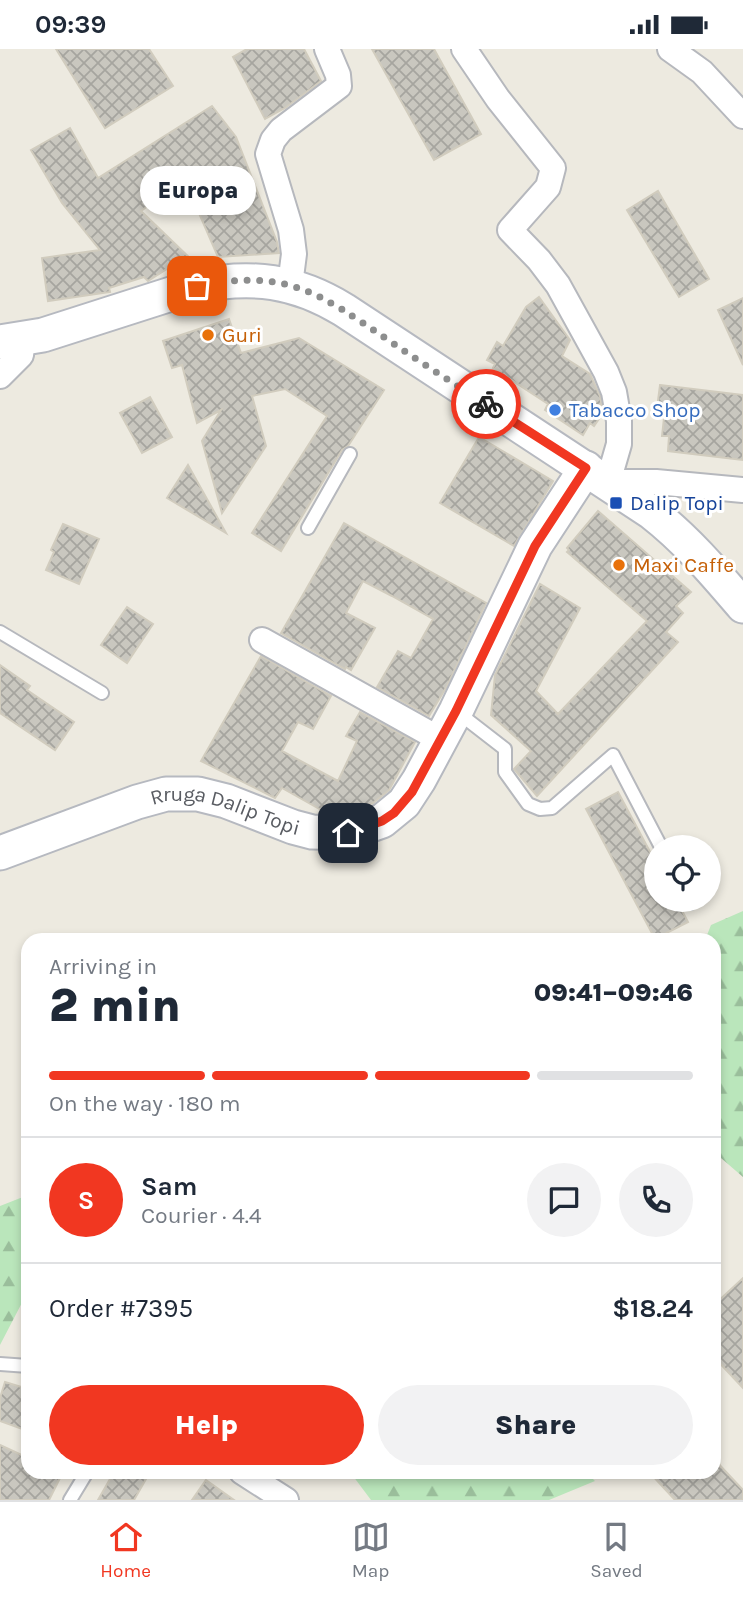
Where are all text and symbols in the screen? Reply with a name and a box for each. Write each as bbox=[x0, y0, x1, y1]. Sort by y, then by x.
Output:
text: 09:39 bbox=[35, 9, 106, 40]
callout: Europa bbox=[139, 167, 255, 216]
text: Europa bbox=[157, 177, 239, 204]
pin bbox=[167, 256, 227, 316]
icon: bag bbox=[178, 267, 216, 305]
place label: Guri bbox=[222, 323, 262, 347]
marker: Guri bbox=[200, 327, 216, 343]
courier bbox=[451, 369, 521, 439]
icon: bike bbox=[467, 385, 505, 423]
place label: Tabacco Shop bbox=[569, 398, 701, 422]
marker: Tabacco Shop bbox=[547, 402, 563, 418]
place label: Dalip Topi bbox=[630, 491, 724, 515]
marker: Dalip Topi bbox=[608, 495, 624, 511]
place label: Maxi Caffe bbox=[633, 553, 734, 577]
marker: Maxi Caffe bbox=[611, 557, 627, 573]
street label: Rruga Dalip Topi bbox=[147, 782, 303, 840]
pin bbox=[318, 803, 378, 863]
icon: home bbox=[329, 814, 367, 852]
map controls bbox=[644, 835, 721, 912]
button: locate bbox=[644, 835, 721, 912]
text: Arriving in bbox=[49, 953, 157, 980]
text: 09:41–09:46 bbox=[534, 977, 693, 1008]
text: 2 min bbox=[49, 979, 181, 1033]
text: On the way · 180 m bbox=[49, 1090, 240, 1117]
button: chat bbox=[527, 1163, 601, 1237]
button: phone bbox=[619, 1163, 693, 1237]
text: Sam bbox=[141, 1171, 197, 1202]
text: S bbox=[78, 1185, 94, 1216]
text: Courier · 4.4 bbox=[141, 1202, 262, 1229]
text: Order #7395 bbox=[49, 1293, 193, 1324]
text: $18.24 bbox=[612, 1293, 693, 1324]
button: Help bbox=[49, 1385, 364, 1465]
button: Share bbox=[378, 1385, 693, 1465]
tab: Home bbox=[100, 1518, 151, 1582]
tab: Map bbox=[352, 1518, 390, 1582]
tab: Saved bbox=[590, 1518, 643, 1582]

